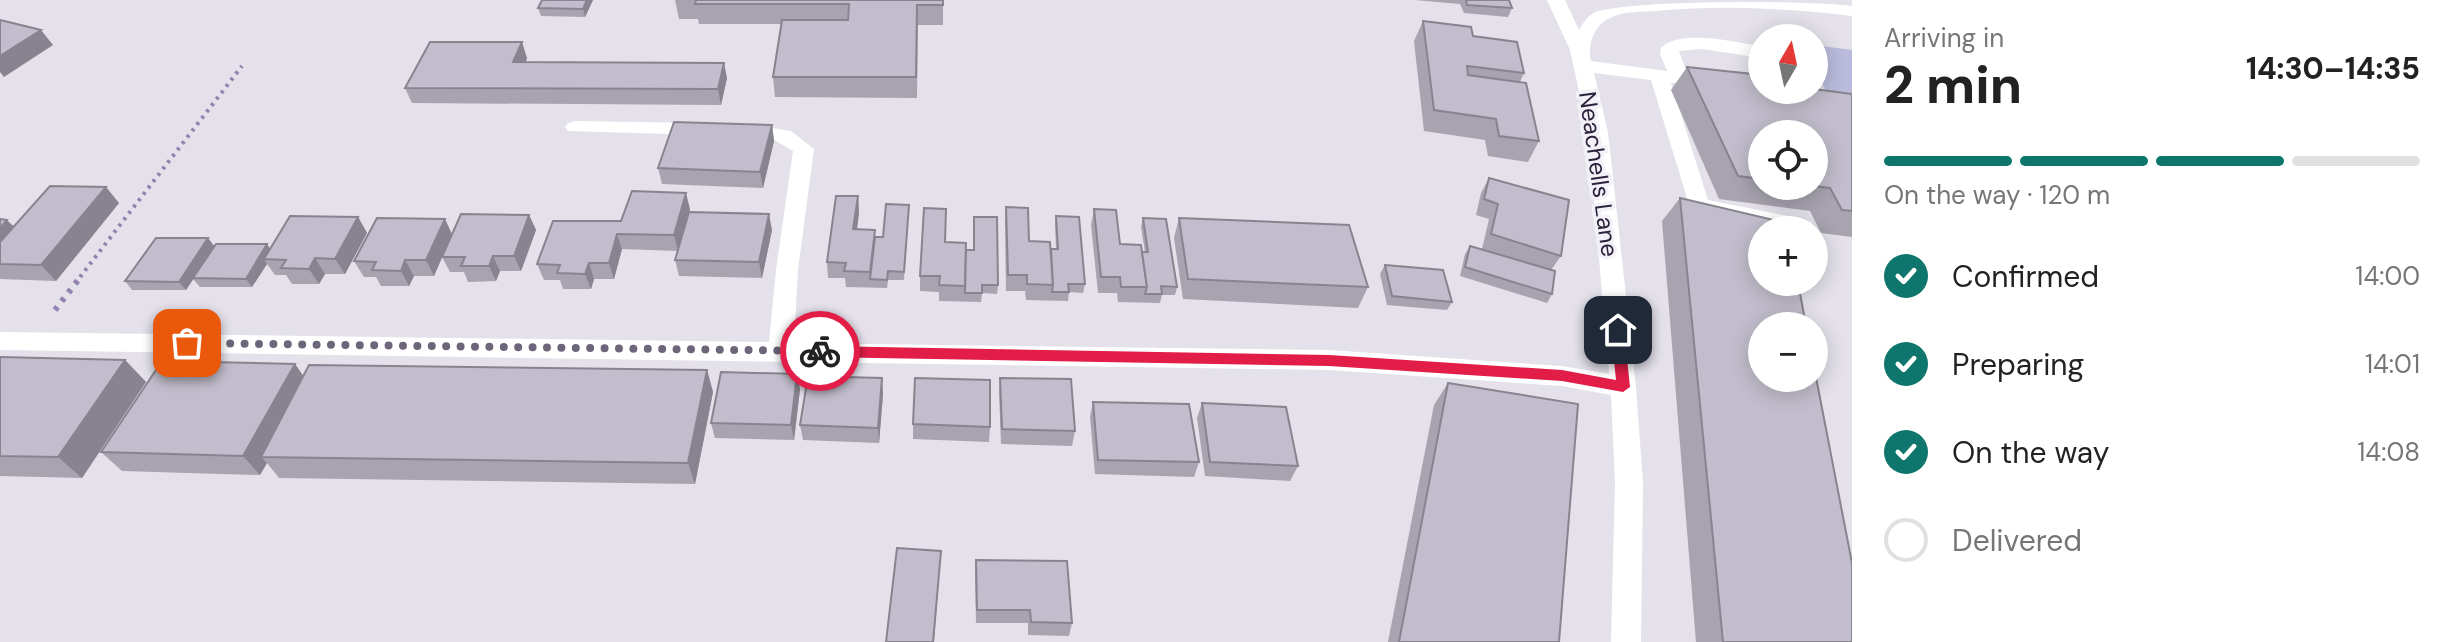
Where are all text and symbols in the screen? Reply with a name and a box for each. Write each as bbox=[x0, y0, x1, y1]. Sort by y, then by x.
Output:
text: Arriving in bbox=[1884, 21, 2004, 55]
north arrow bbox=[1748, 24, 1828, 104]
map controls bbox=[1748, 24, 1828, 392]
text: 14:30–14:35 bbox=[2246, 49, 2420, 88]
text: 2 min bbox=[1884, 51, 2022, 119]
street label: Neachells Lane bbox=[1572, 89, 1626, 259]
button: locate bbox=[1748, 120, 1828, 200]
text: On the way · 120 m bbox=[1884, 178, 2110, 212]
button: + bbox=[1748, 216, 1828, 296]
icon: check bbox=[1884, 254, 1928, 298]
text: Confirmed bbox=[1952, 257, 2099, 296]
text: 14:00 bbox=[2355, 259, 2420, 293]
pin bbox=[1584, 296, 1652, 364]
icon: home bbox=[1596, 308, 1640, 352]
pin bbox=[153, 309, 221, 377]
courier bbox=[780, 311, 860, 391]
button: − bbox=[1748, 312, 1828, 392]
icon: bag bbox=[165, 321, 209, 365]
icon: bike bbox=[798, 329, 842, 373]
icon: check bbox=[1884, 342, 1928, 386]
text: Preparing bbox=[1952, 345, 2084, 384]
text: 14:01 bbox=[2365, 347, 2420, 381]
icon: check bbox=[1884, 430, 1928, 474]
text: On the way bbox=[1952, 433, 2109, 472]
text: 14:08 bbox=[2357, 435, 2420, 469]
text: Delivered bbox=[1952, 521, 2082, 560]

